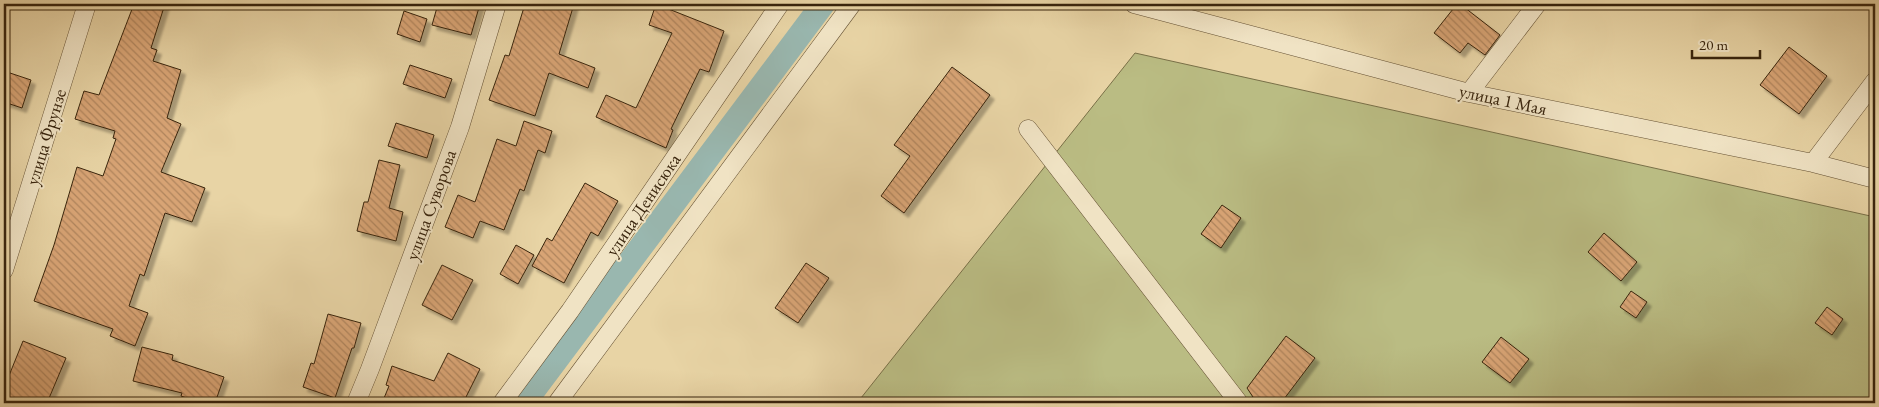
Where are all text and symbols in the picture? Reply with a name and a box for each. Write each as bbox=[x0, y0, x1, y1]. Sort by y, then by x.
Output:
scale bar bbox=[1692, 28, 1759, 60]
text: 20 m bbox=[1699, 35, 1728, 54]
street label: улица 1 Мая bbox=[1457, 79, 1549, 120]
street label: улица Фрунзе bbox=[20, 86, 71, 188]
street label: улица Суворова bbox=[400, 146, 461, 263]
street label: улица Денисюка bbox=[600, 148, 686, 260]

